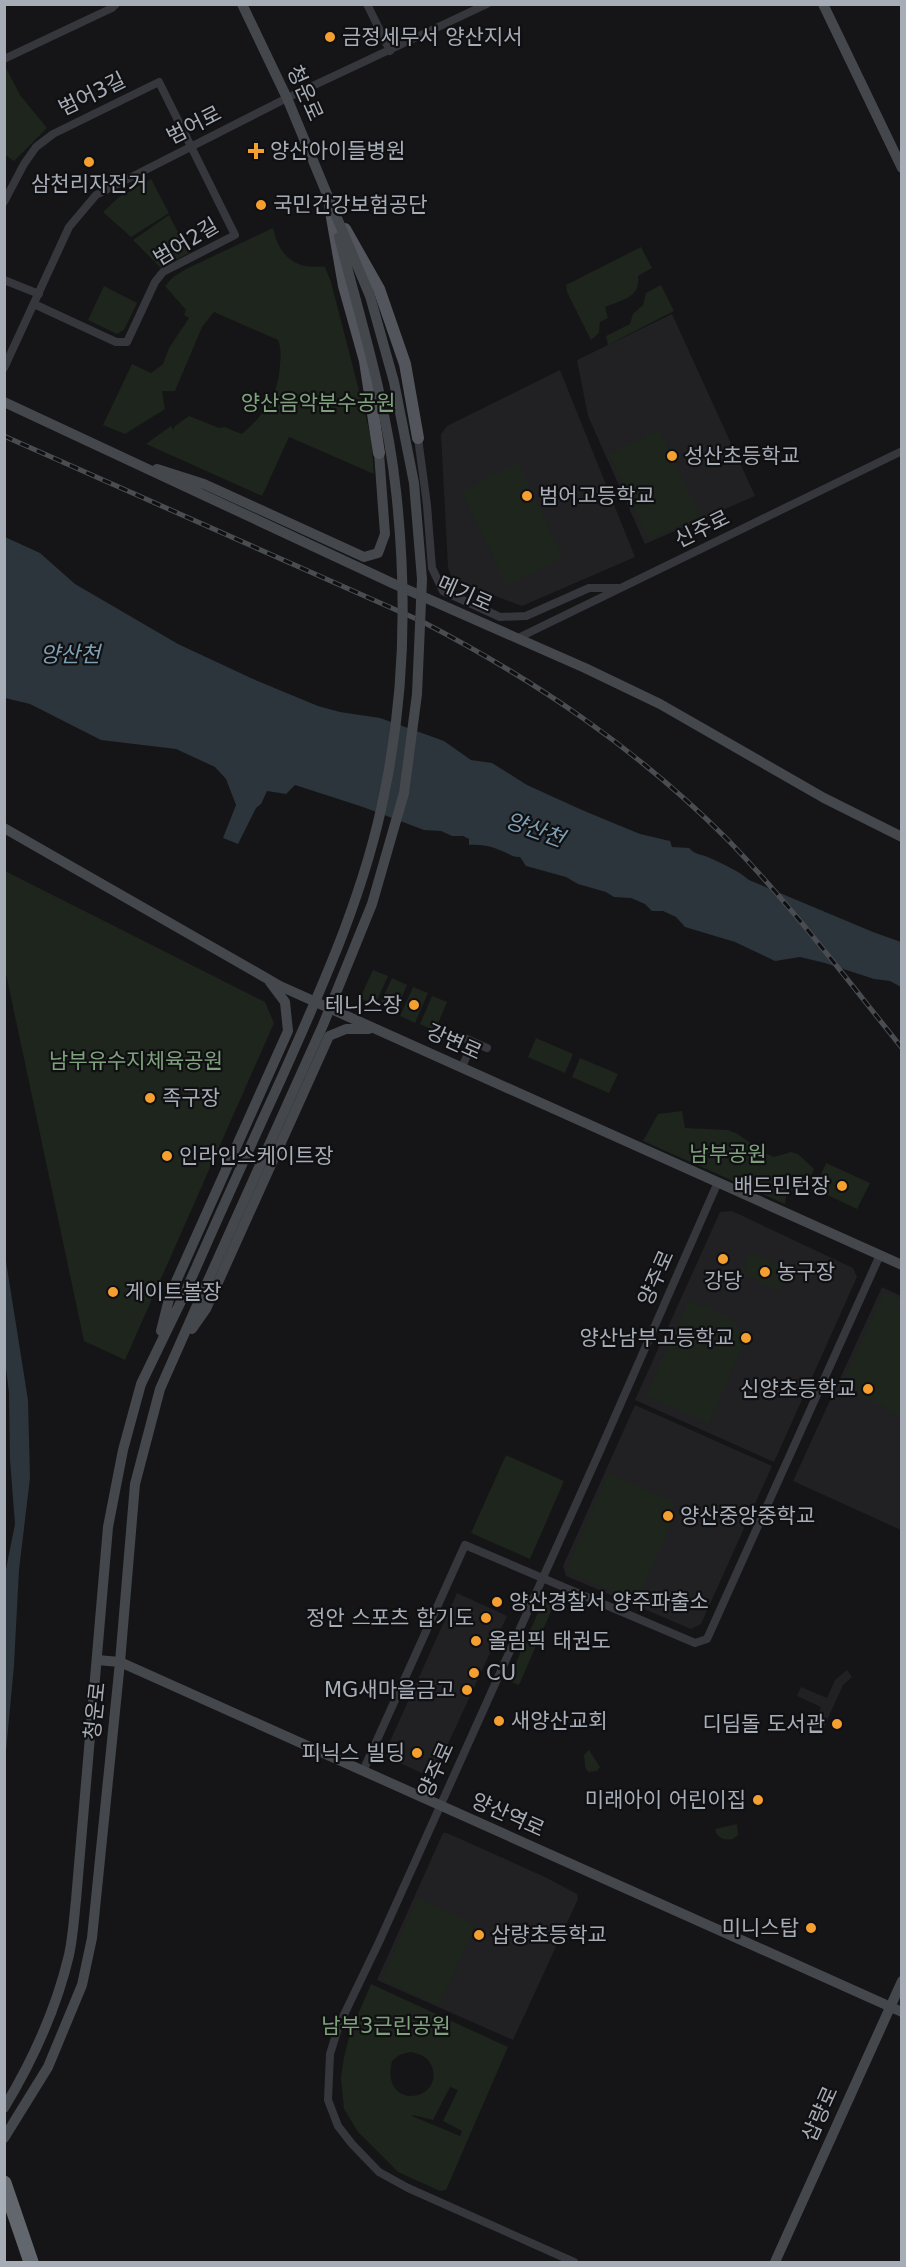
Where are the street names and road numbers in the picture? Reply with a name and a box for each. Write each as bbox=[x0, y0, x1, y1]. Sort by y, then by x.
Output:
street label: 청운로 bbox=[282, 62, 328, 124]
street label: 범어3길 bbox=[55, 68, 129, 120]
street label: 범어로 bbox=[163, 101, 225, 149]
street label: 범어2길 bbox=[149, 213, 223, 271]
street label: 신주로 bbox=[671, 506, 733, 552]
street label: 메기로 bbox=[434, 571, 496, 617]
street label: 강변로 bbox=[423, 1019, 485, 1065]
street label: 양주로 bbox=[633, 1247, 679, 1309]
street label: 청운로 bbox=[80, 1681, 110, 1741]
street label: 양주로 bbox=[413, 1739, 459, 1801]
street label: 양산역로 bbox=[468, 1788, 548, 1842]
street label: 삽량로 bbox=[797, 2083, 843, 2145]

